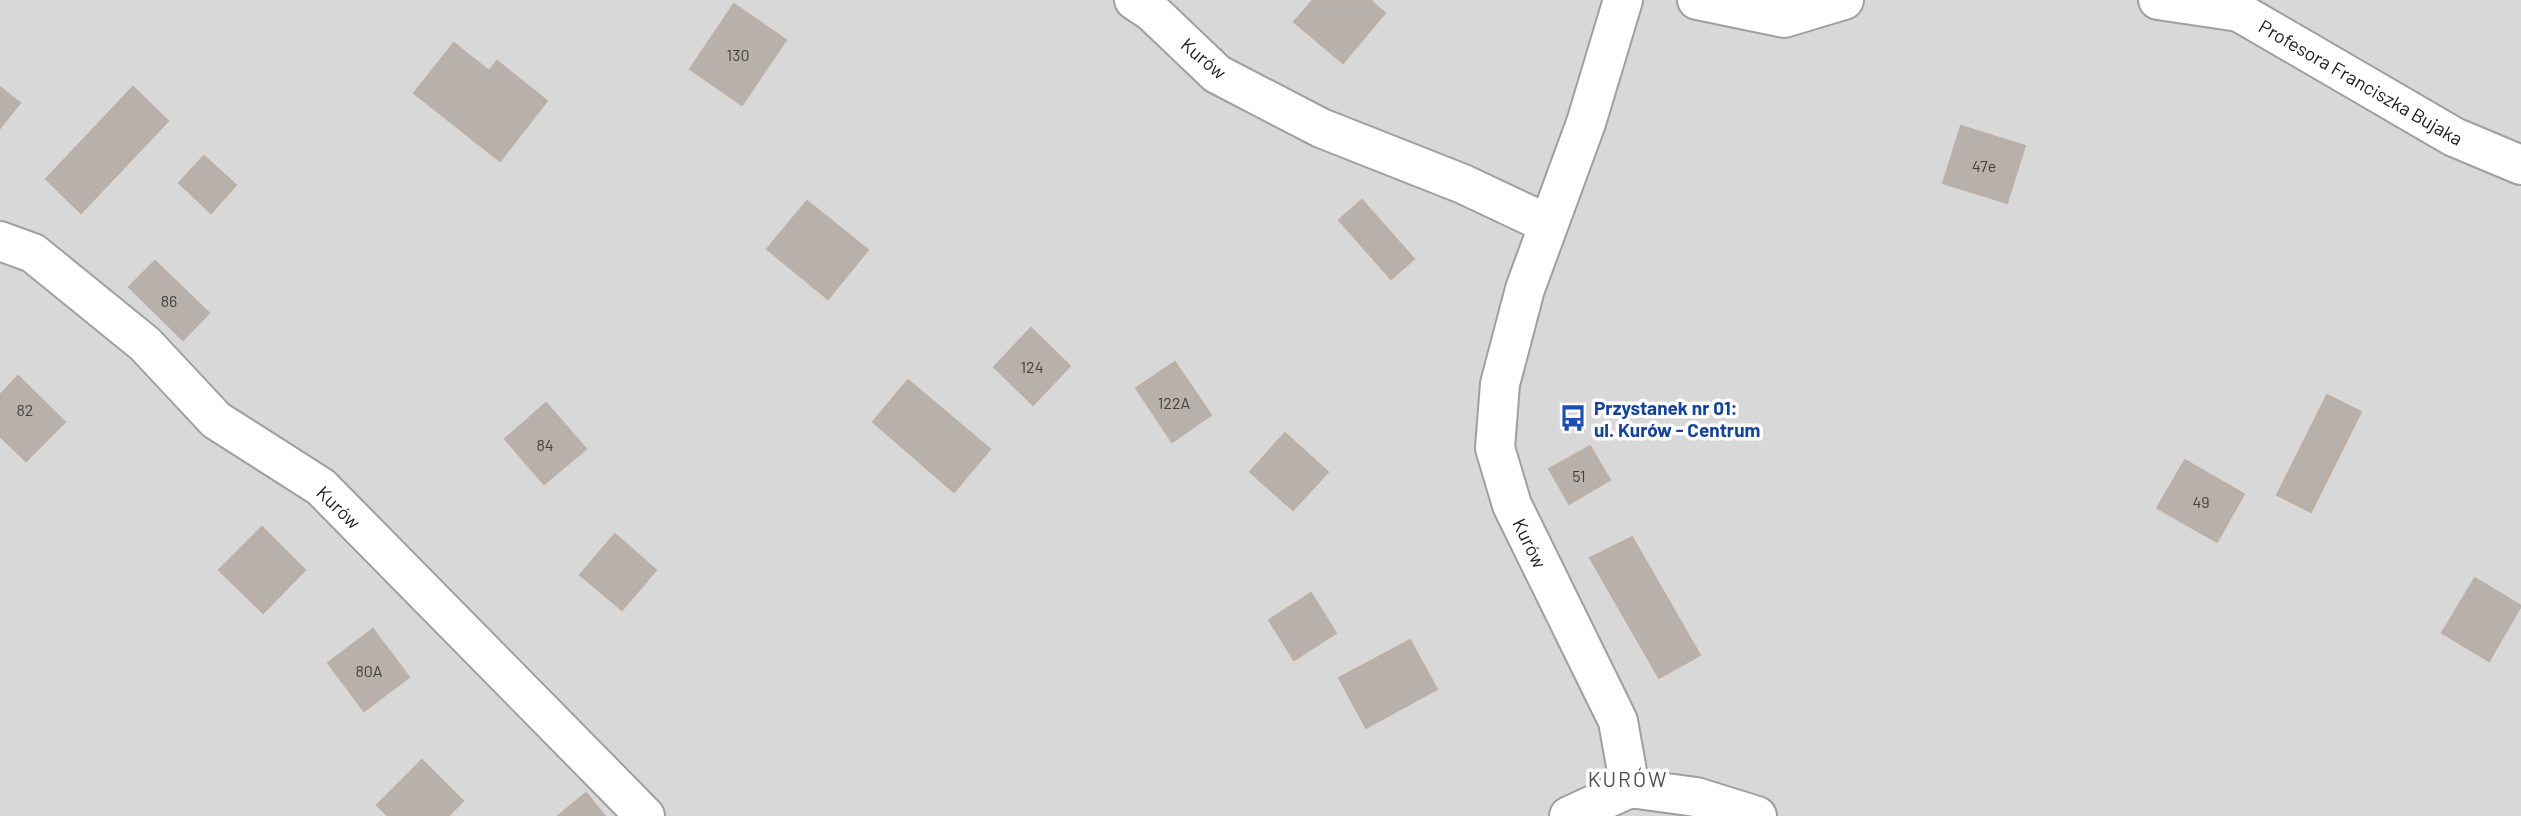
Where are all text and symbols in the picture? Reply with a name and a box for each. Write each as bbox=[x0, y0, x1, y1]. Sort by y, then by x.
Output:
street label: Profesora Franciszka Bujaka bbox=[2255, 14, 2467, 150]
street label: Kurów bbox=[1177, 32, 1232, 84]
house number: 130 bbox=[727, 45, 749, 64]
house number: 47e bbox=[1972, 156, 1996, 175]
house number: 86 bbox=[161, 291, 177, 310]
house number: 124 bbox=[1021, 357, 1044, 376]
house number: 122A bbox=[1158, 393, 1191, 412]
place label: Przystanek nr 01: ul. Kurów - Centrum bbox=[1594, 396, 1760, 441]
house number: 82 bbox=[17, 400, 33, 419]
bus stop icon: Przystanek nr 01: ul. Kurów - Centrum bbox=[1558, 403, 1588, 433]
house number: 84 bbox=[536, 435, 554, 454]
house number: 51 bbox=[1572, 466, 1586, 485]
street label: Kurów bbox=[312, 481, 366, 534]
house number: 49 bbox=[2192, 492, 2210, 511]
street label: Kurów bbox=[1508, 515, 1552, 572]
house number: 80A bbox=[355, 661, 383, 680]
district label: KURÓW bbox=[1588, 766, 1668, 791]

